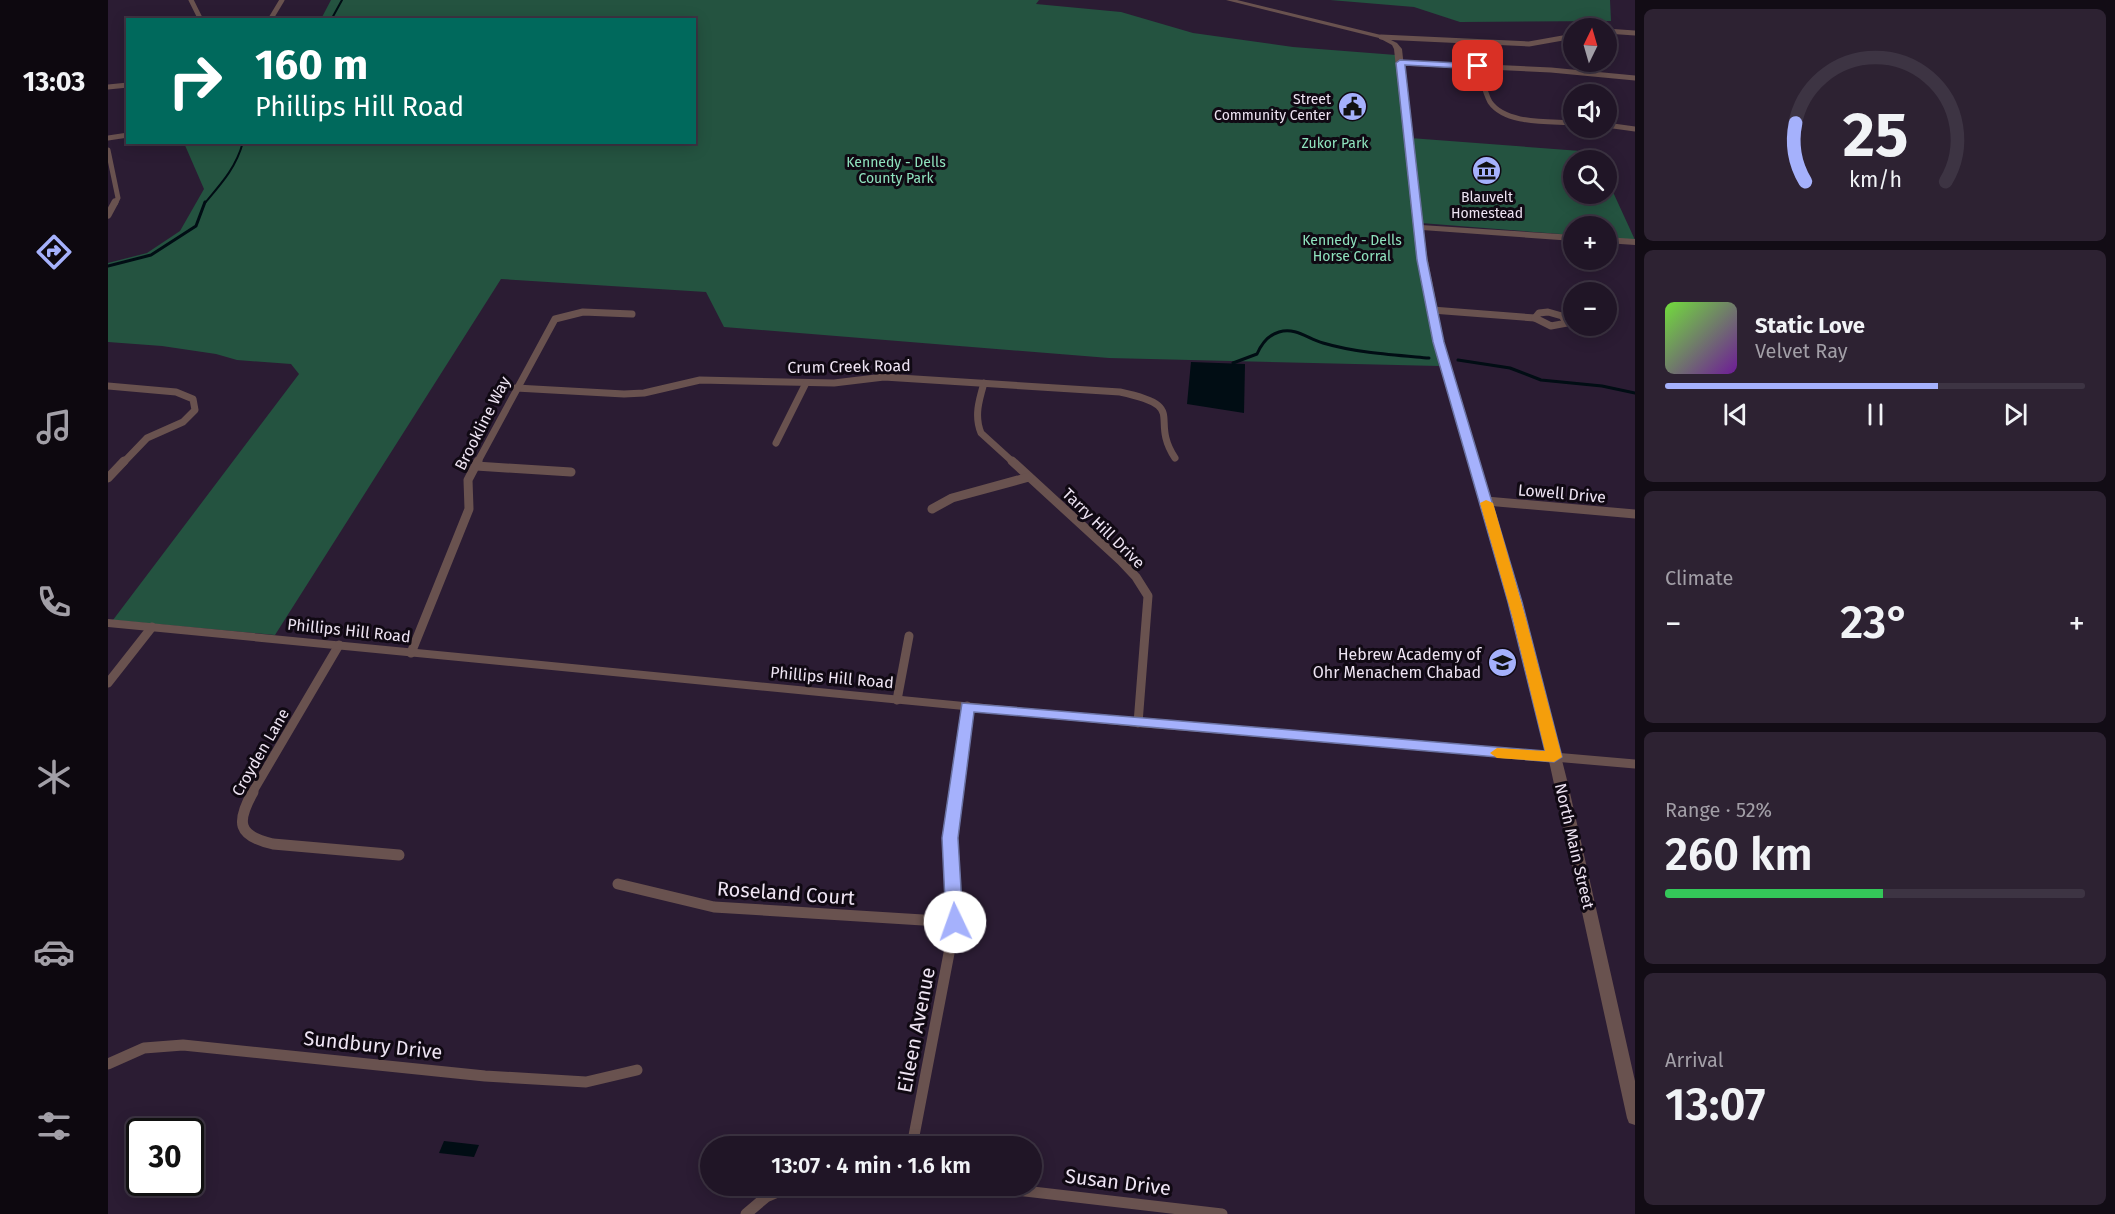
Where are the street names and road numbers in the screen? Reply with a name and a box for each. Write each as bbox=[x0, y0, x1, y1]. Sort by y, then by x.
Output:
street label: Crum Creek Road bbox=[787, 356, 911, 377]
street label: Brookline Way bbox=[451, 373, 514, 473]
street label: Lowell Drive bbox=[1517, 480, 1607, 507]
street label: Tarry Hill Drive bbox=[1059, 484, 1149, 572]
street label: Phillips Hill Road bbox=[286, 615, 412, 646]
street label: Phillips Hill Road bbox=[769, 663, 894, 692]
street label: Croyden Lane bbox=[228, 705, 293, 799]
street label: North Main Street bbox=[1551, 781, 1598, 911]
street label: Roseland Court bbox=[716, 876, 857, 910]
street label: Eileen Avenue bbox=[892, 965, 940, 1095]
street label: Sundbury Drive bbox=[302, 1026, 444, 1064]
street label: Susan Drive bbox=[1064, 1164, 1172, 1200]

